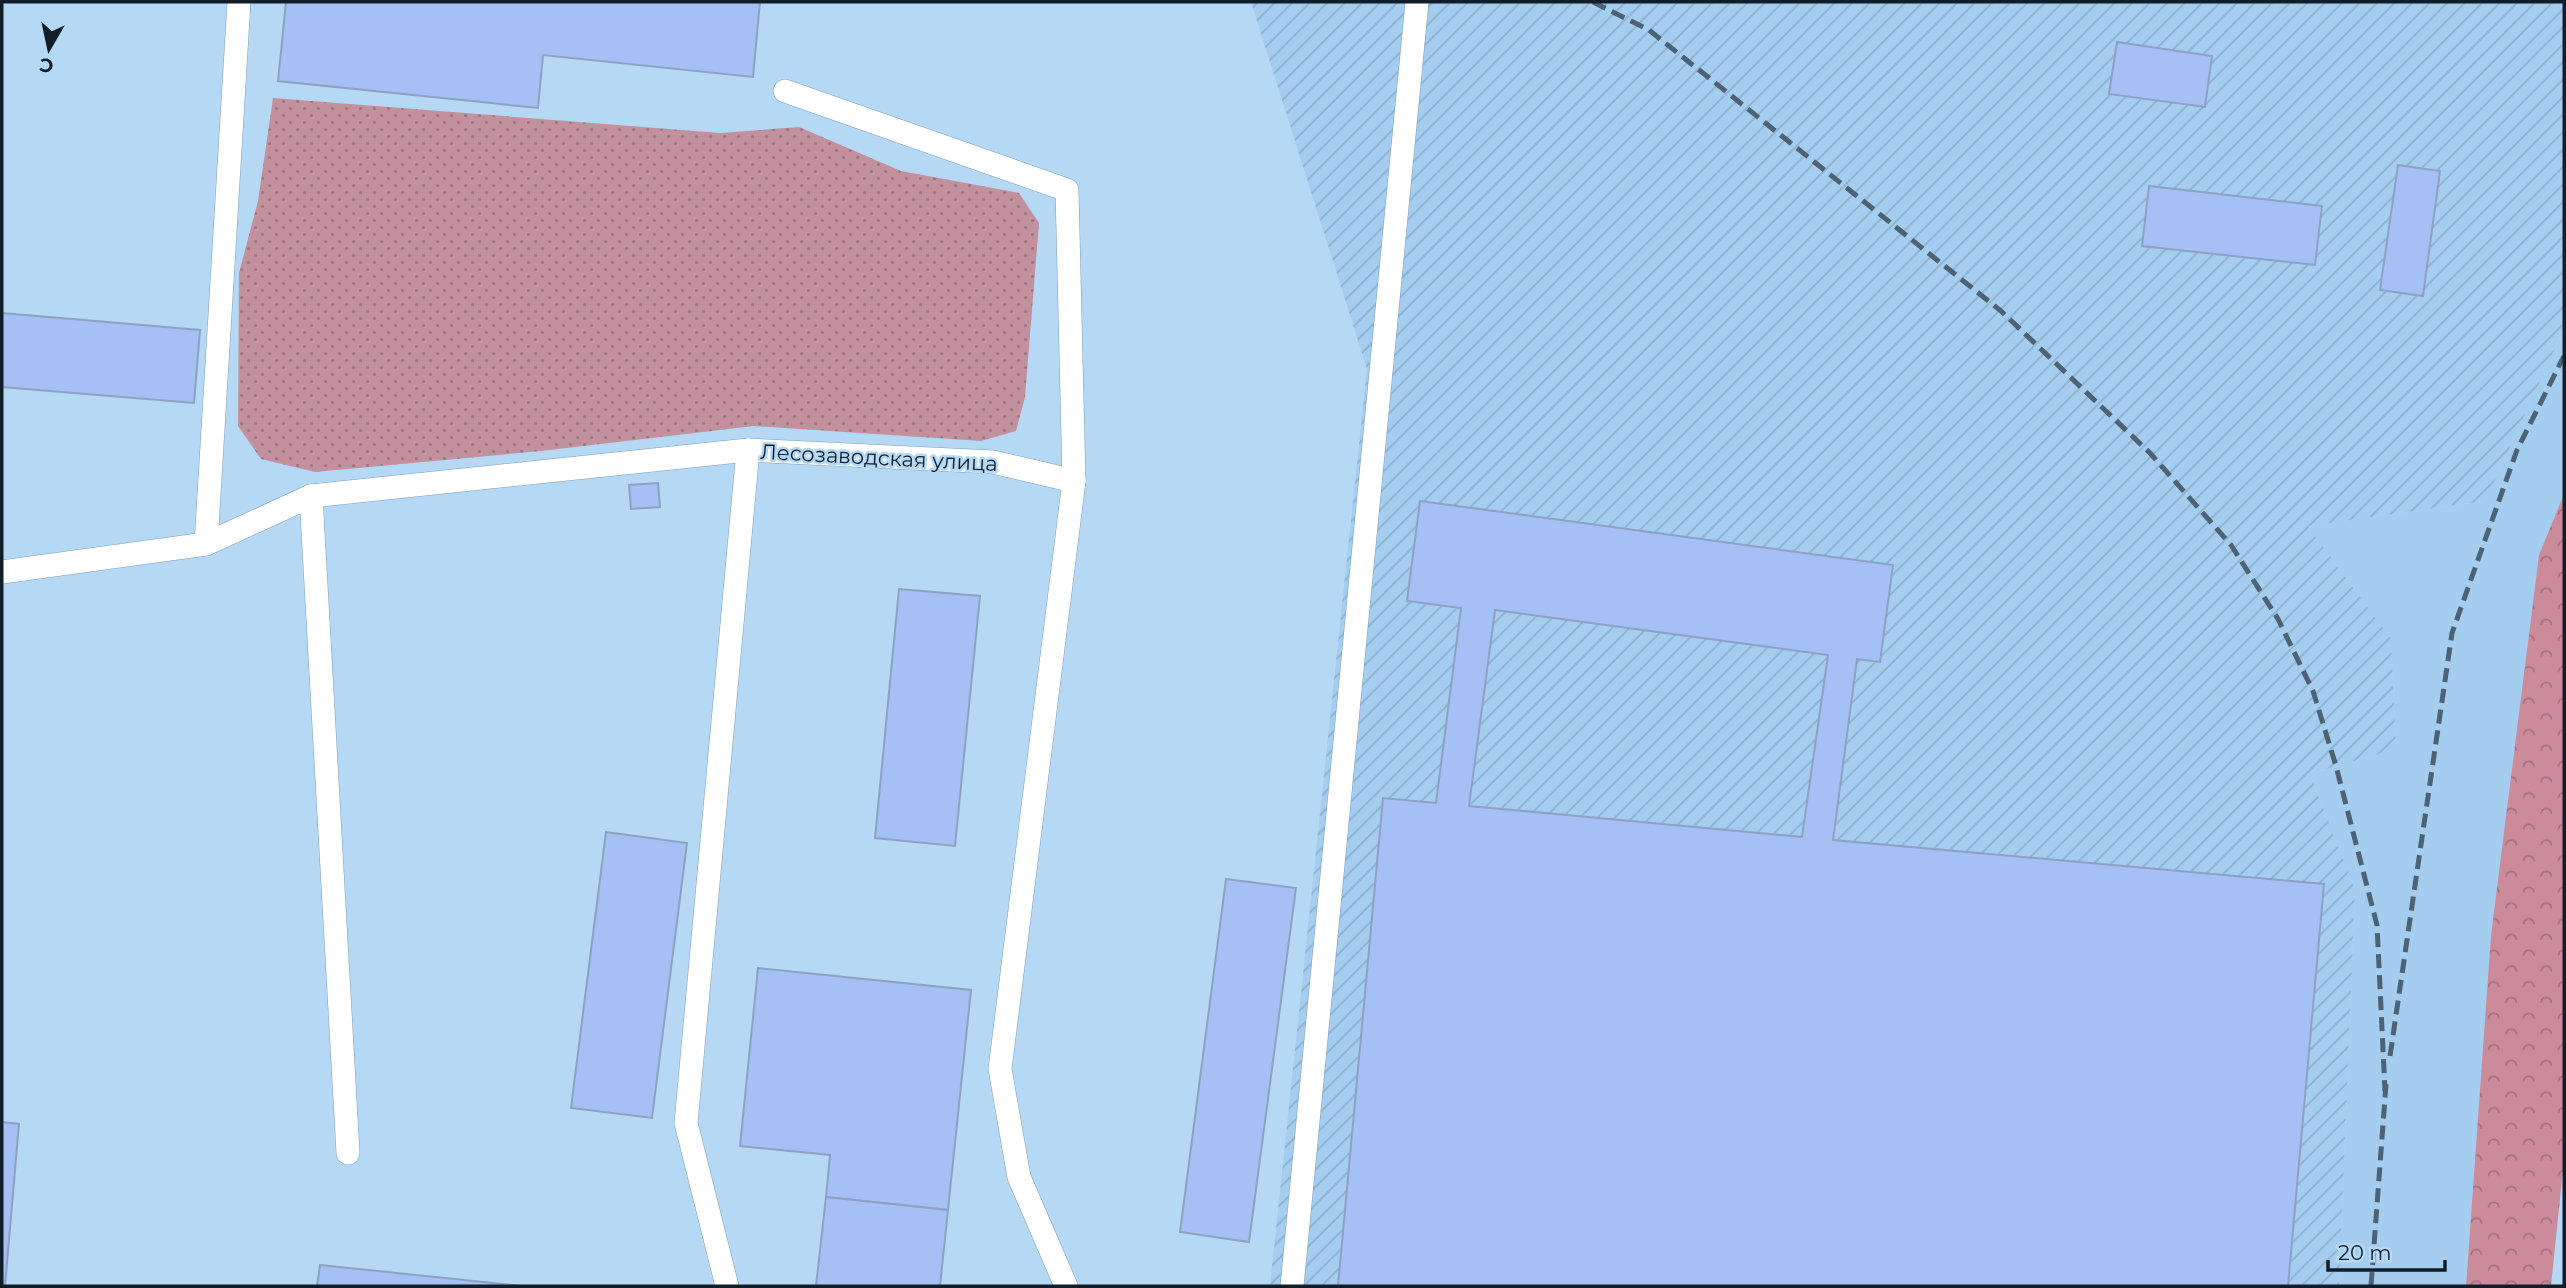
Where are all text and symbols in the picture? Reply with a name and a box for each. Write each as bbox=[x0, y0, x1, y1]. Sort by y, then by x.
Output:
north arrow bbox=[14, 14, 84, 84]
text: С bbox=[38, 53, 55, 78]
street label: Лесозаводская улица bbox=[760, 439, 998, 476]
scale bar bbox=[2328, 1228, 2445, 1272]
text: 20 m bbox=[2338, 1240, 2392, 1265]

